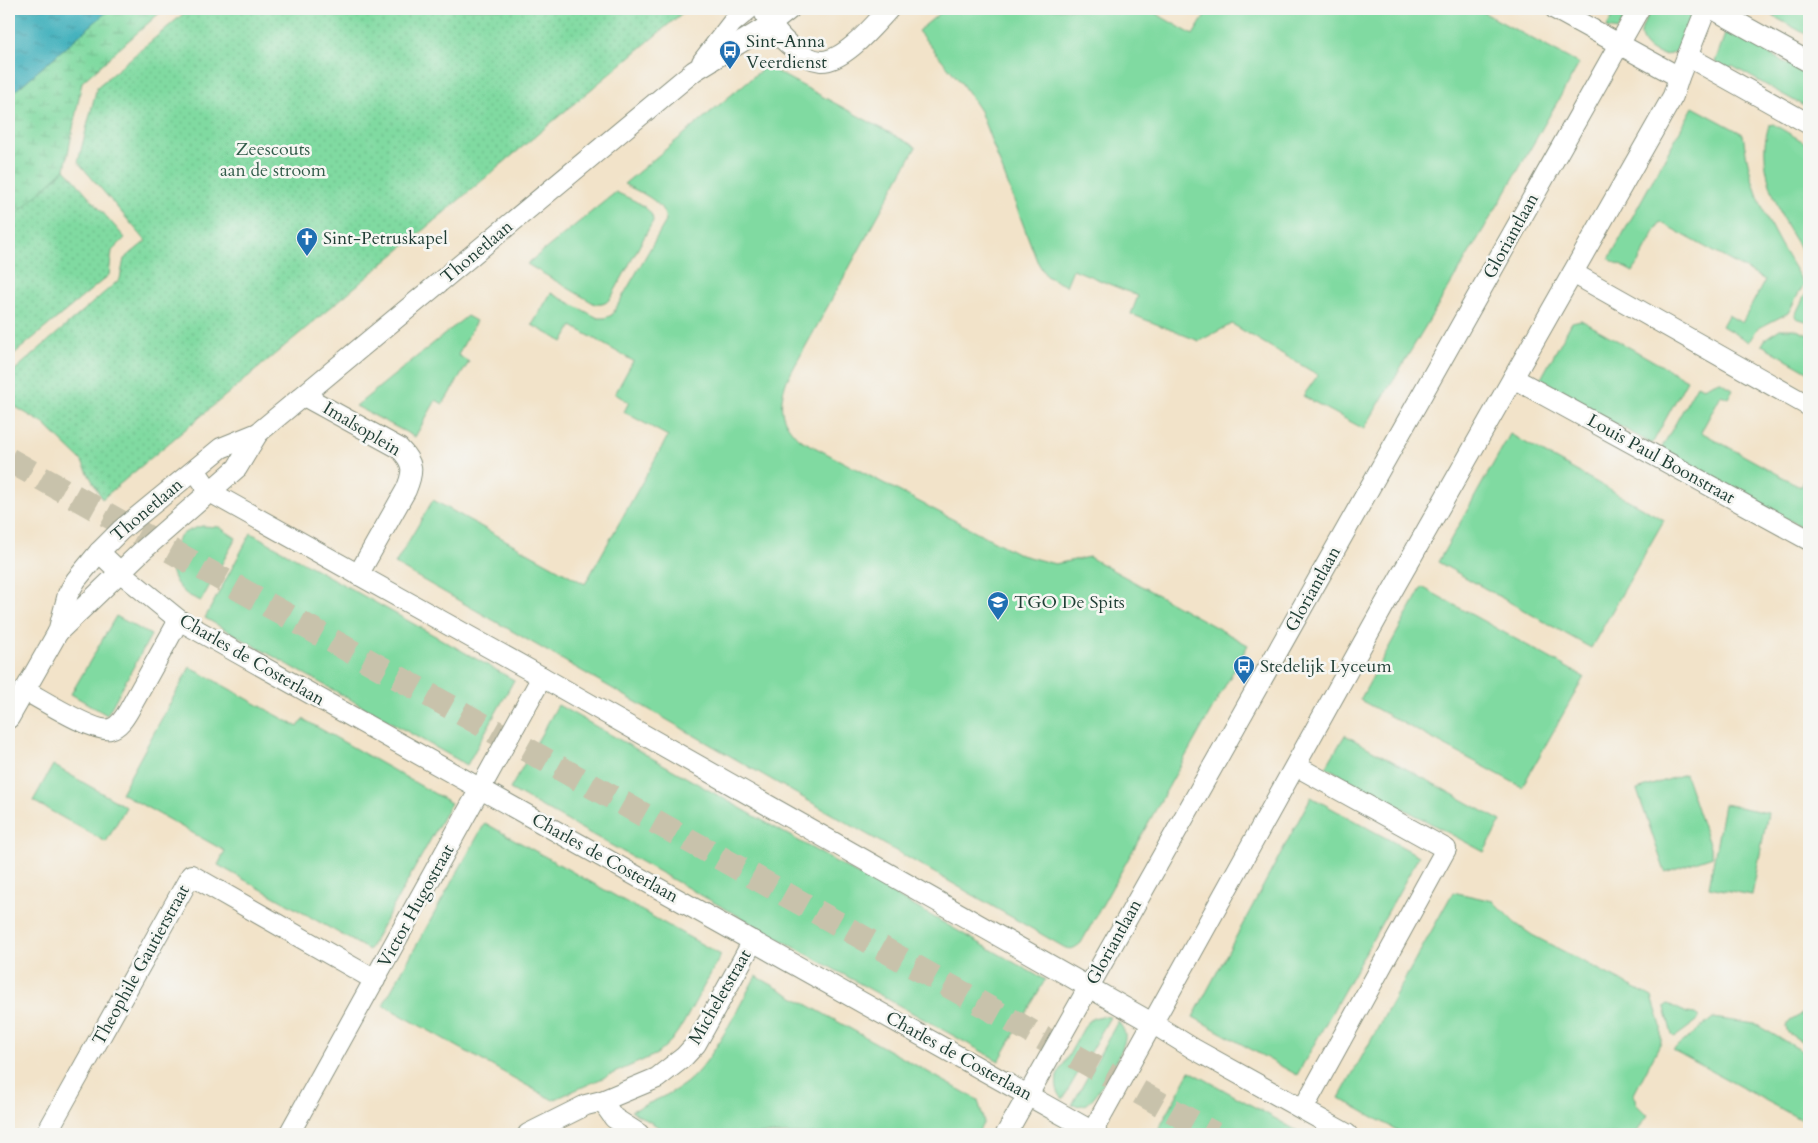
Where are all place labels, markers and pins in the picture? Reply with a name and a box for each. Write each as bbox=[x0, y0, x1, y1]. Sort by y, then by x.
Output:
place label: Sint-Anna Veerdienst bbox=[746, 29, 827, 75]
bus stop icon: Sint-Anna Veerdienst bbox=[718, 39, 742, 70]
church icon: Sint-Petruskapel bbox=[295, 226, 319, 257]
place label: Sint-Petruskapel bbox=[323, 226, 448, 251]
school or university icon: TGO De Spits bbox=[986, 590, 1010, 621]
place label: TGO De Spits bbox=[1014, 590, 1125, 615]
bus stop icon: Stedelijk Lyceum bbox=[1232, 654, 1256, 685]
place label: Stedelijk Lyceum bbox=[1260, 654, 1392, 679]

